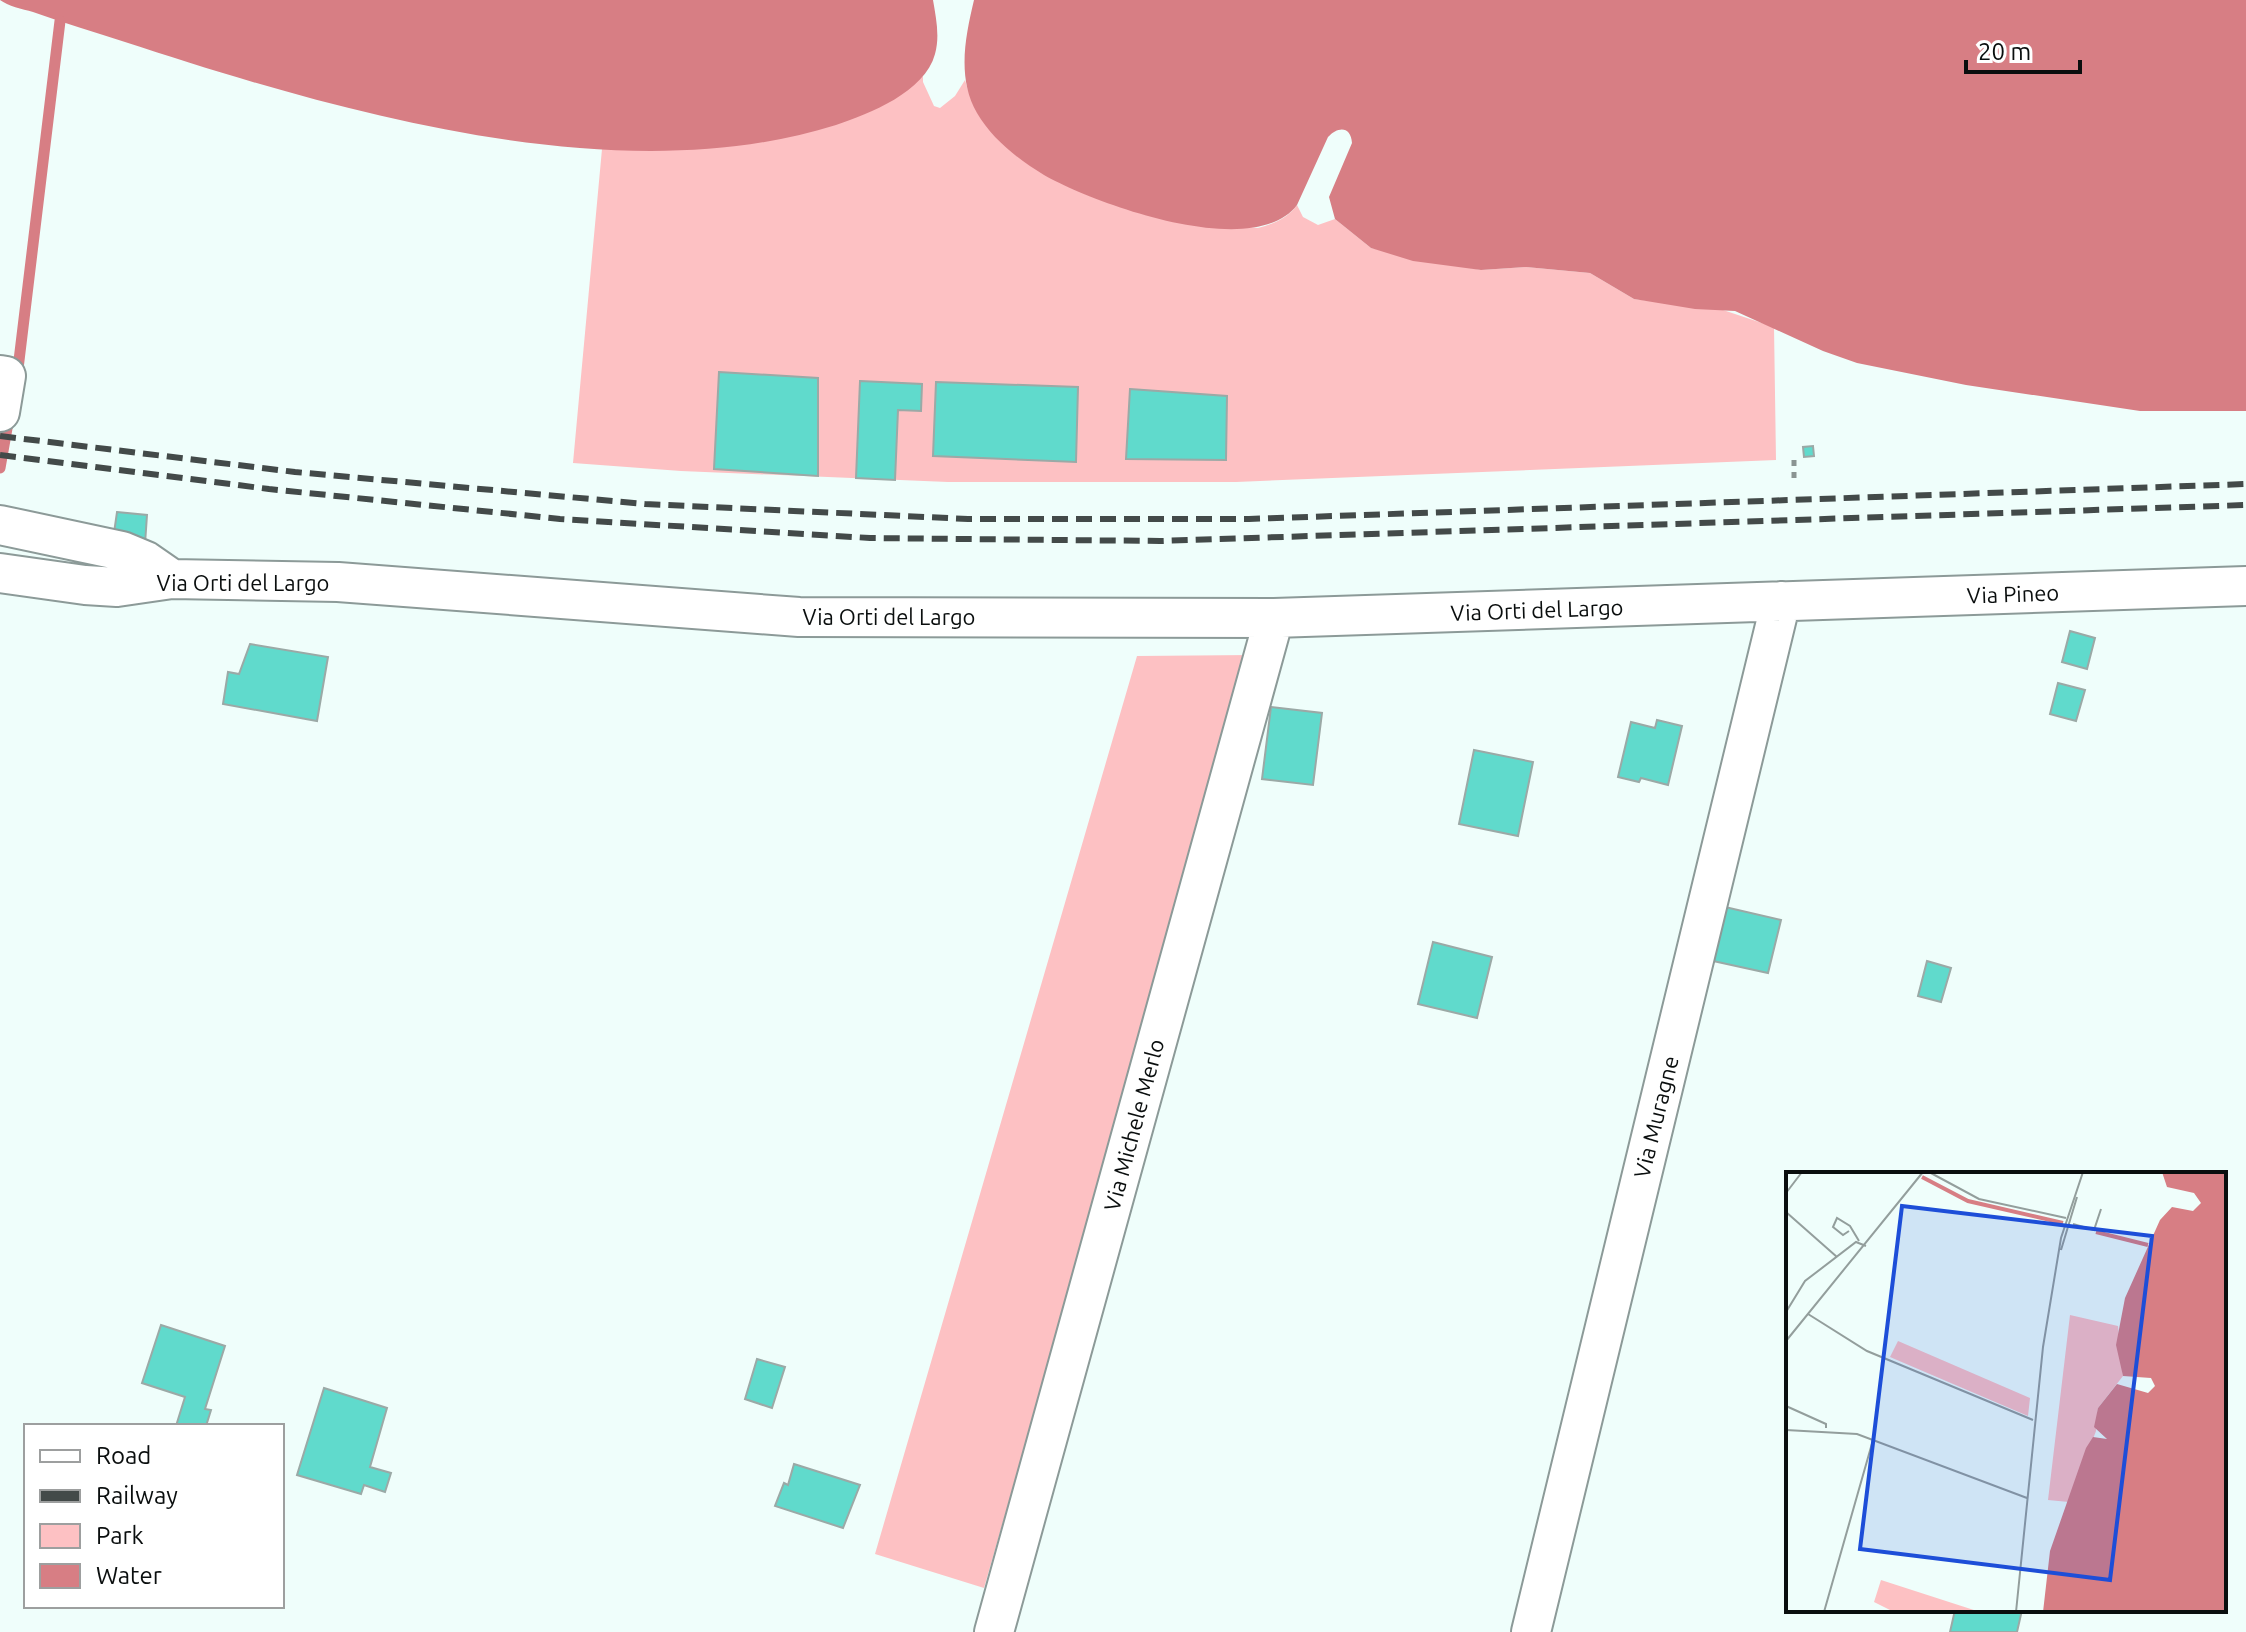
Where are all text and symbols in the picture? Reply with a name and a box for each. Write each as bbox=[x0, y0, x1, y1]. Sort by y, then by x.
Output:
scale bar bbox=[1966, 24, 2080, 74]
text: 20 m bbox=[1978, 38, 2031, 65]
street label: Via Orti del Largo bbox=[157, 570, 330, 595]
street label: Via Pineo bbox=[1966, 579, 2060, 608]
street label: Via Orti del Largo bbox=[1450, 594, 1624, 625]
street label: Via Orti del Largo bbox=[803, 604, 976, 629]
street label: Via Michele Merlo bbox=[1099, 1036, 1168, 1214]
street label: Via Muragne bbox=[1628, 1053, 1683, 1181]
inset map bbox=[1786, 1172, 2226, 1612]
legend bbox=[24, 1424, 284, 1608]
text: Road bbox=[96, 1442, 151, 1469]
text: Railway bbox=[96, 1482, 178, 1509]
text: Park bbox=[96, 1522, 144, 1549]
text: Water bbox=[96, 1562, 162, 1589]

